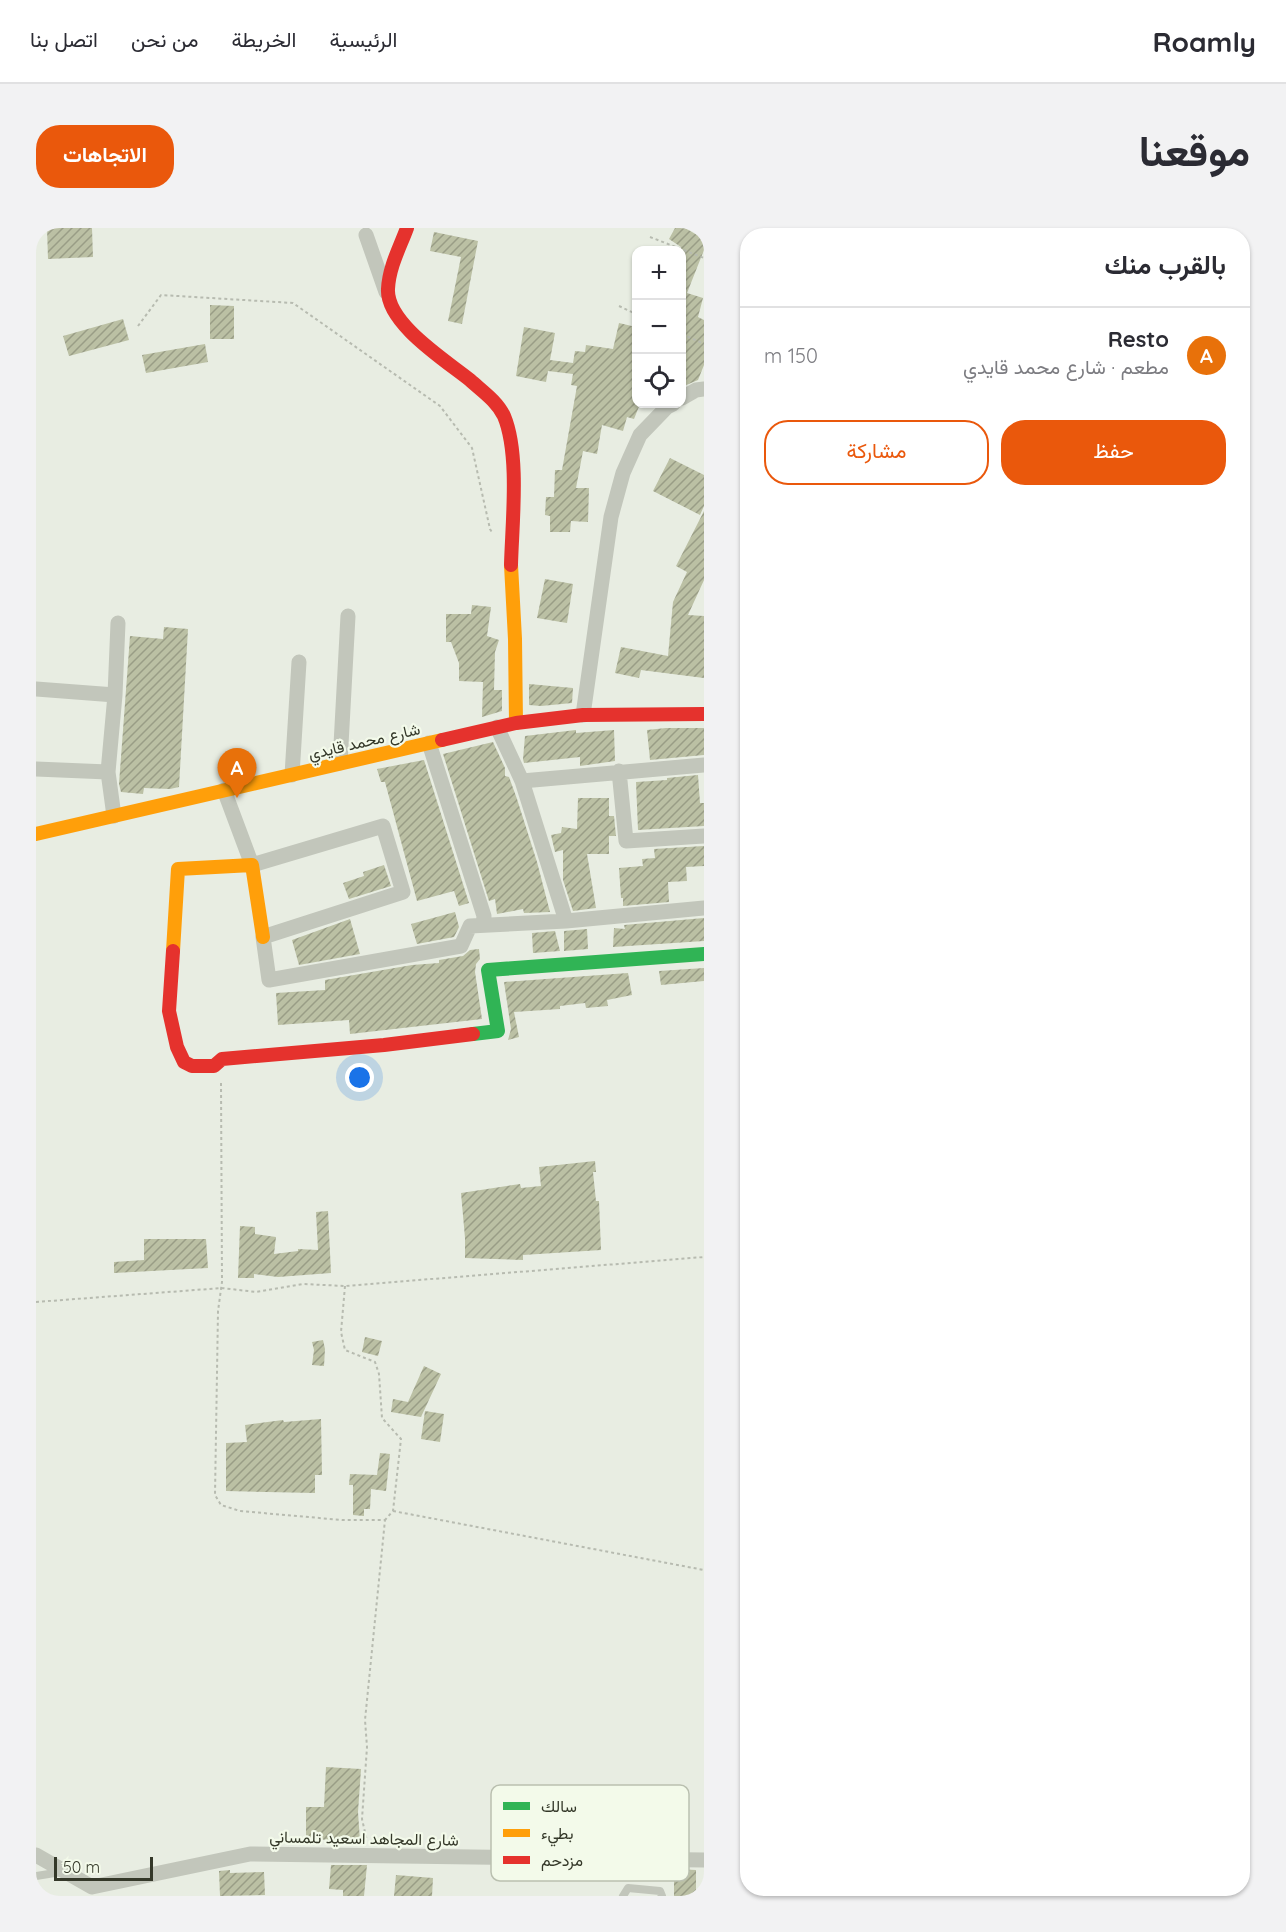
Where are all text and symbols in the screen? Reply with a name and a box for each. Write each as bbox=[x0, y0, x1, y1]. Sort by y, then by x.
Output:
text: Roamly bbox=[1152, 24, 1256, 59]
text: اتصل بنا bbox=[30, 26, 98, 52]
text: من نحن bbox=[131, 26, 198, 52]
text: الخريطة bbox=[231, 26, 296, 52]
text: الرئيسية bbox=[329, 26, 397, 52]
text: موقعنا bbox=[1139, 124, 1250, 177]
button: الاتجاهات bbox=[36, 125, 174, 188]
map controls bbox=[632, 246, 686, 408]
button: + bbox=[632, 246, 686, 300]
text: بالقرب منك bbox=[1105, 248, 1226, 281]
button: − bbox=[632, 300, 686, 354]
text: Resto bbox=[1108, 325, 1169, 353]
text: 150 m bbox=[764, 343, 818, 368]
text: A bbox=[1200, 343, 1213, 368]
button: locate bbox=[632, 354, 686, 408]
text: مطعم · شارع محمد قايدي bbox=[963, 354, 1169, 379]
button: مشاركة bbox=[764, 420, 989, 485]
button: حفظ bbox=[1001, 420, 1226, 485]
street label: شارع محمد قايدي bbox=[306, 718, 423, 768]
pin: A bbox=[218, 748, 256, 798]
your location bbox=[345, 1063, 374, 1092]
legend bbox=[491, 1785, 689, 1881]
text: سالك bbox=[541, 1796, 577, 1816]
text: بطيء bbox=[541, 1823, 573, 1847]
street label: شارع المجاهد اسعيد تلمساني bbox=[269, 1826, 459, 1854]
text: مزدحم bbox=[541, 1850, 583, 1871]
scale bar bbox=[54, 1854, 153, 1882]
text: 50 m bbox=[63, 1857, 100, 1877]

